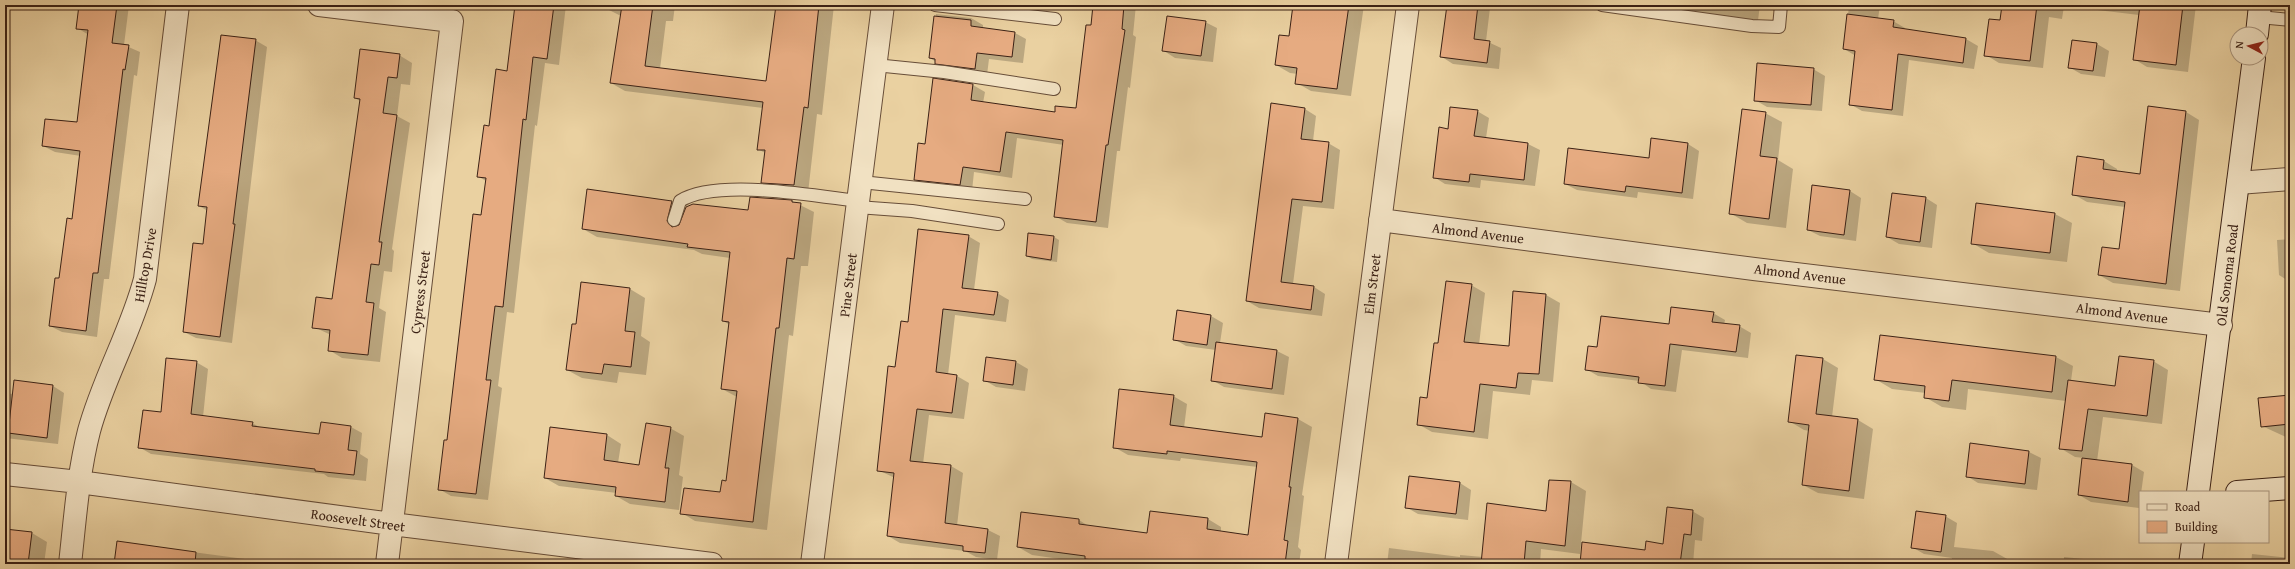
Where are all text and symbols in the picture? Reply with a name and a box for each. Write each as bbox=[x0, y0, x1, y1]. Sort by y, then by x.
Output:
north arrow bbox=[2229, 26, 2269, 66]
text: N bbox=[2231, 40, 2248, 49]
street label: Almond Avenue bbox=[1431, 217, 1526, 249]
street label: Old Sonoma Road bbox=[2211, 222, 2243, 327]
street label: Hilltop Drive bbox=[129, 226, 161, 304]
street label: Cypress Street bbox=[405, 249, 435, 335]
street label: Pine Street bbox=[834, 252, 862, 318]
street label: Elm Street bbox=[1358, 252, 1386, 315]
street label: Almond Avenue bbox=[1753, 258, 1848, 290]
street label: Almond Avenue bbox=[2075, 297, 2170, 329]
legend bbox=[2139, 491, 2269, 543]
text: Road bbox=[2175, 498, 2201, 515]
street label: Roosevelt Street bbox=[310, 503, 407, 537]
text: Building bbox=[2175, 518, 2218, 535]

